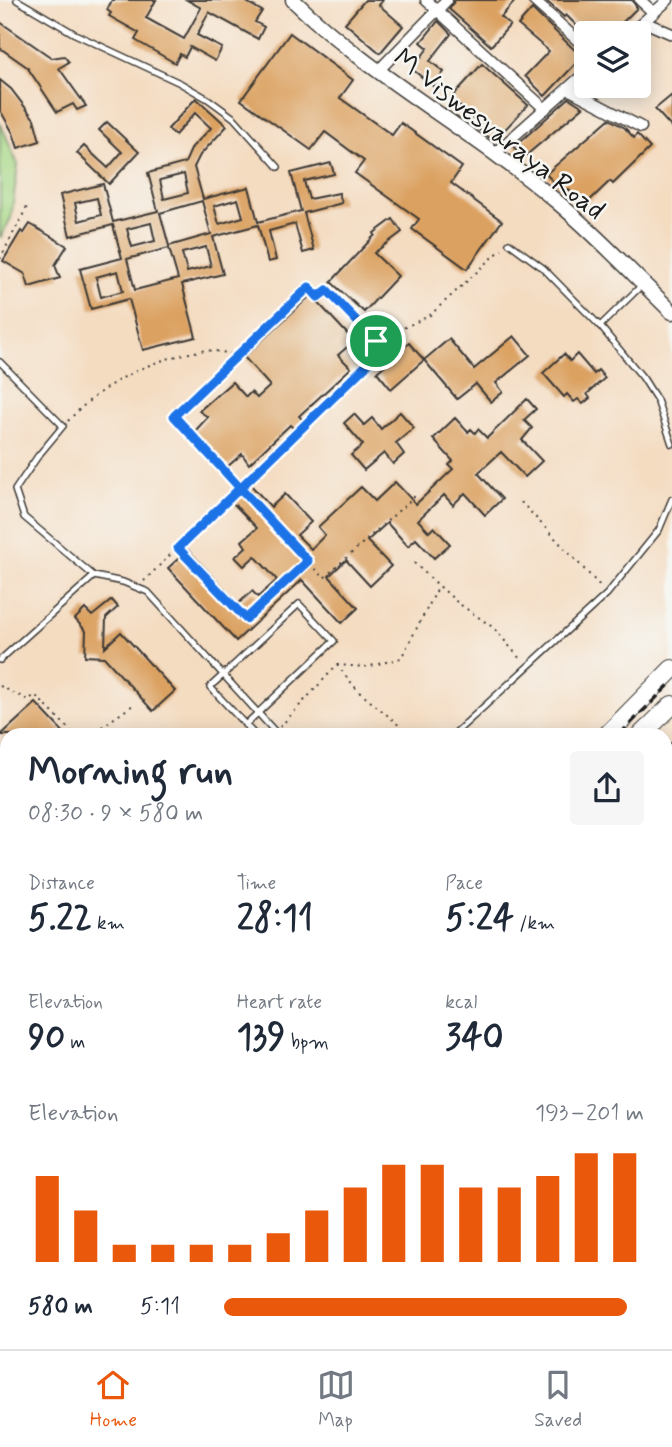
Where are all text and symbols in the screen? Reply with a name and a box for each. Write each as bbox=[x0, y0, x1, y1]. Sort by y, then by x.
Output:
map controls bbox=[574, 21, 651, 98]
button: layers bbox=[574, 21, 651, 98]
street label: M Viswesvaraya Road bbox=[385, 41, 612, 229]
pin bbox=[346, 311, 406, 371]
icon: arrive bbox=[357, 322, 395, 360]
text: Morning run bbox=[28, 748, 233, 797]
button: share bbox=[570, 751, 644, 825]
text: 08:30 · 9 × 580 m bbox=[28, 799, 203, 829]
text: Distance bbox=[28, 871, 95, 896]
text: Time bbox=[237, 871, 276, 896]
text: Pace bbox=[445, 871, 483, 896]
text: 5.22 bbox=[28, 896, 92, 942]
text: 28:11 bbox=[237, 896, 313, 942]
text: 5:24 bbox=[445, 896, 514, 942]
text: km bbox=[92, 911, 125, 936]
text: /km bbox=[514, 911, 555, 936]
text: Elevation bbox=[28, 990, 103, 1015]
text: Heart rate bbox=[237, 990, 322, 1015]
text: kcal bbox=[445, 990, 477, 1015]
text: 90 bbox=[28, 1015, 65, 1061]
text: 139 bbox=[237, 1015, 286, 1061]
text: 340 bbox=[445, 1015, 503, 1061]
text: m bbox=[65, 1030, 85, 1055]
text: bpm bbox=[286, 1030, 329, 1055]
text: Elevation bbox=[28, 1099, 119, 1129]
text: 193–201 m bbox=[535, 1099, 644, 1129]
text: 580 m bbox=[28, 1292, 93, 1322]
text: 5:11 bbox=[140, 1292, 180, 1322]
tab: Home bbox=[90, 1366, 137, 1433]
tab: Map bbox=[317, 1366, 355, 1433]
tab: Saved bbox=[534, 1366, 582, 1433]

